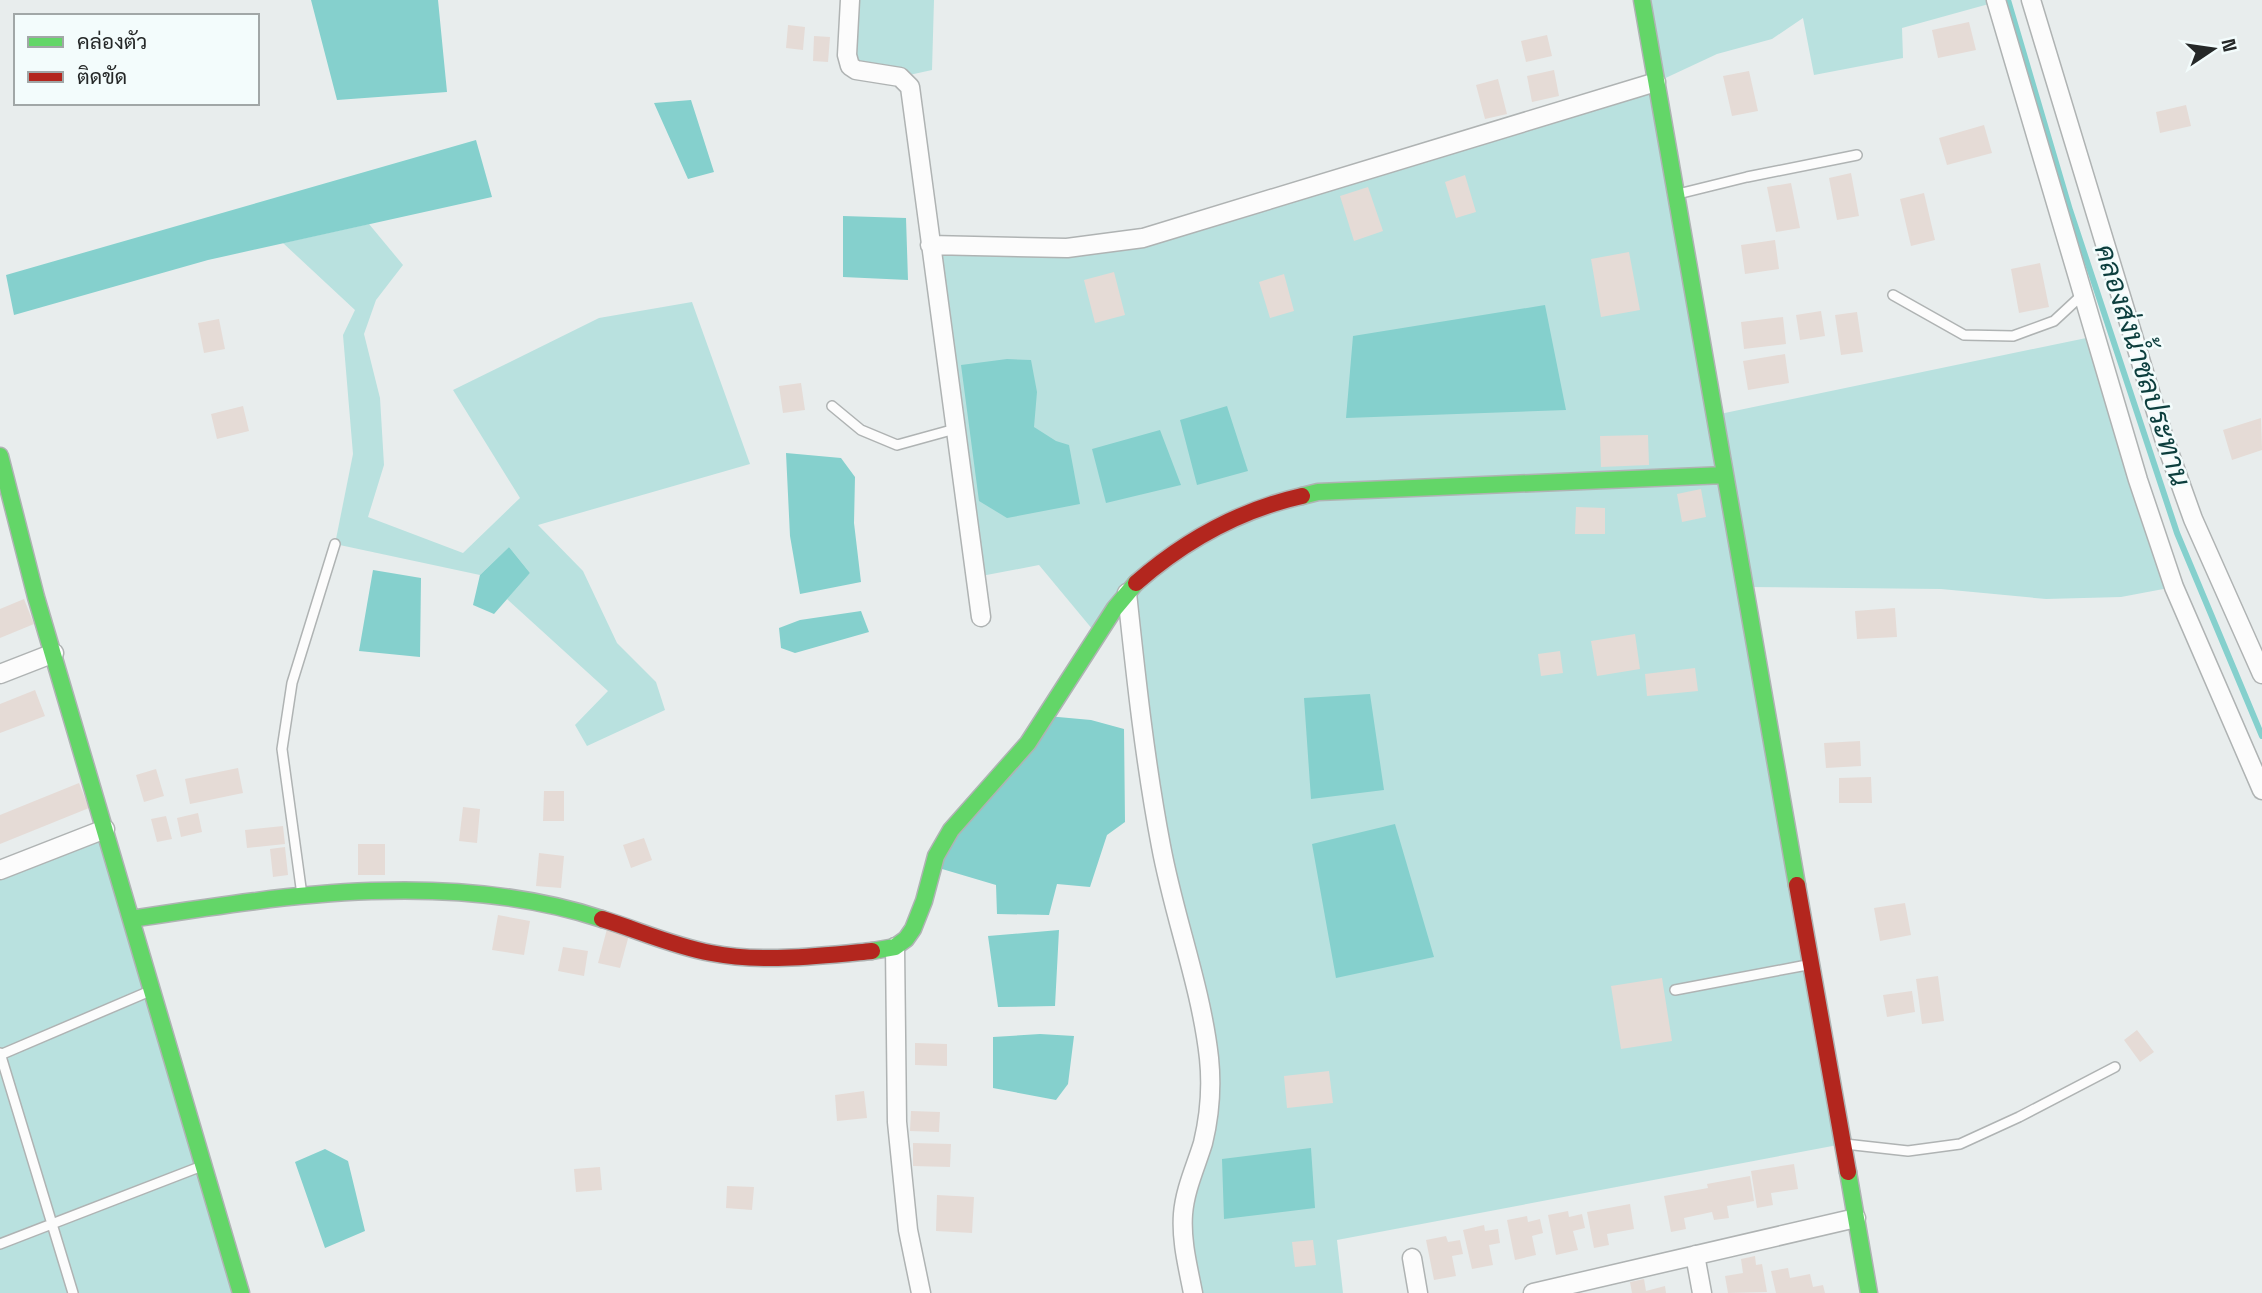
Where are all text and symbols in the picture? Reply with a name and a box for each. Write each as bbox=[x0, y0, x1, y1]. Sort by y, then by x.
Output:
legend bbox=[14, 14, 259, 105]
north arrow bbox=[2178, 14, 2248, 84]
text: คล่องตัว bbox=[77, 28, 147, 55]
text: N bbox=[2215, 36, 2243, 54]
text: ติดขัด bbox=[77, 63, 127, 90]
water label: คลองส่งน้ำชลประทาน bbox=[2087, 238, 2205, 491]

